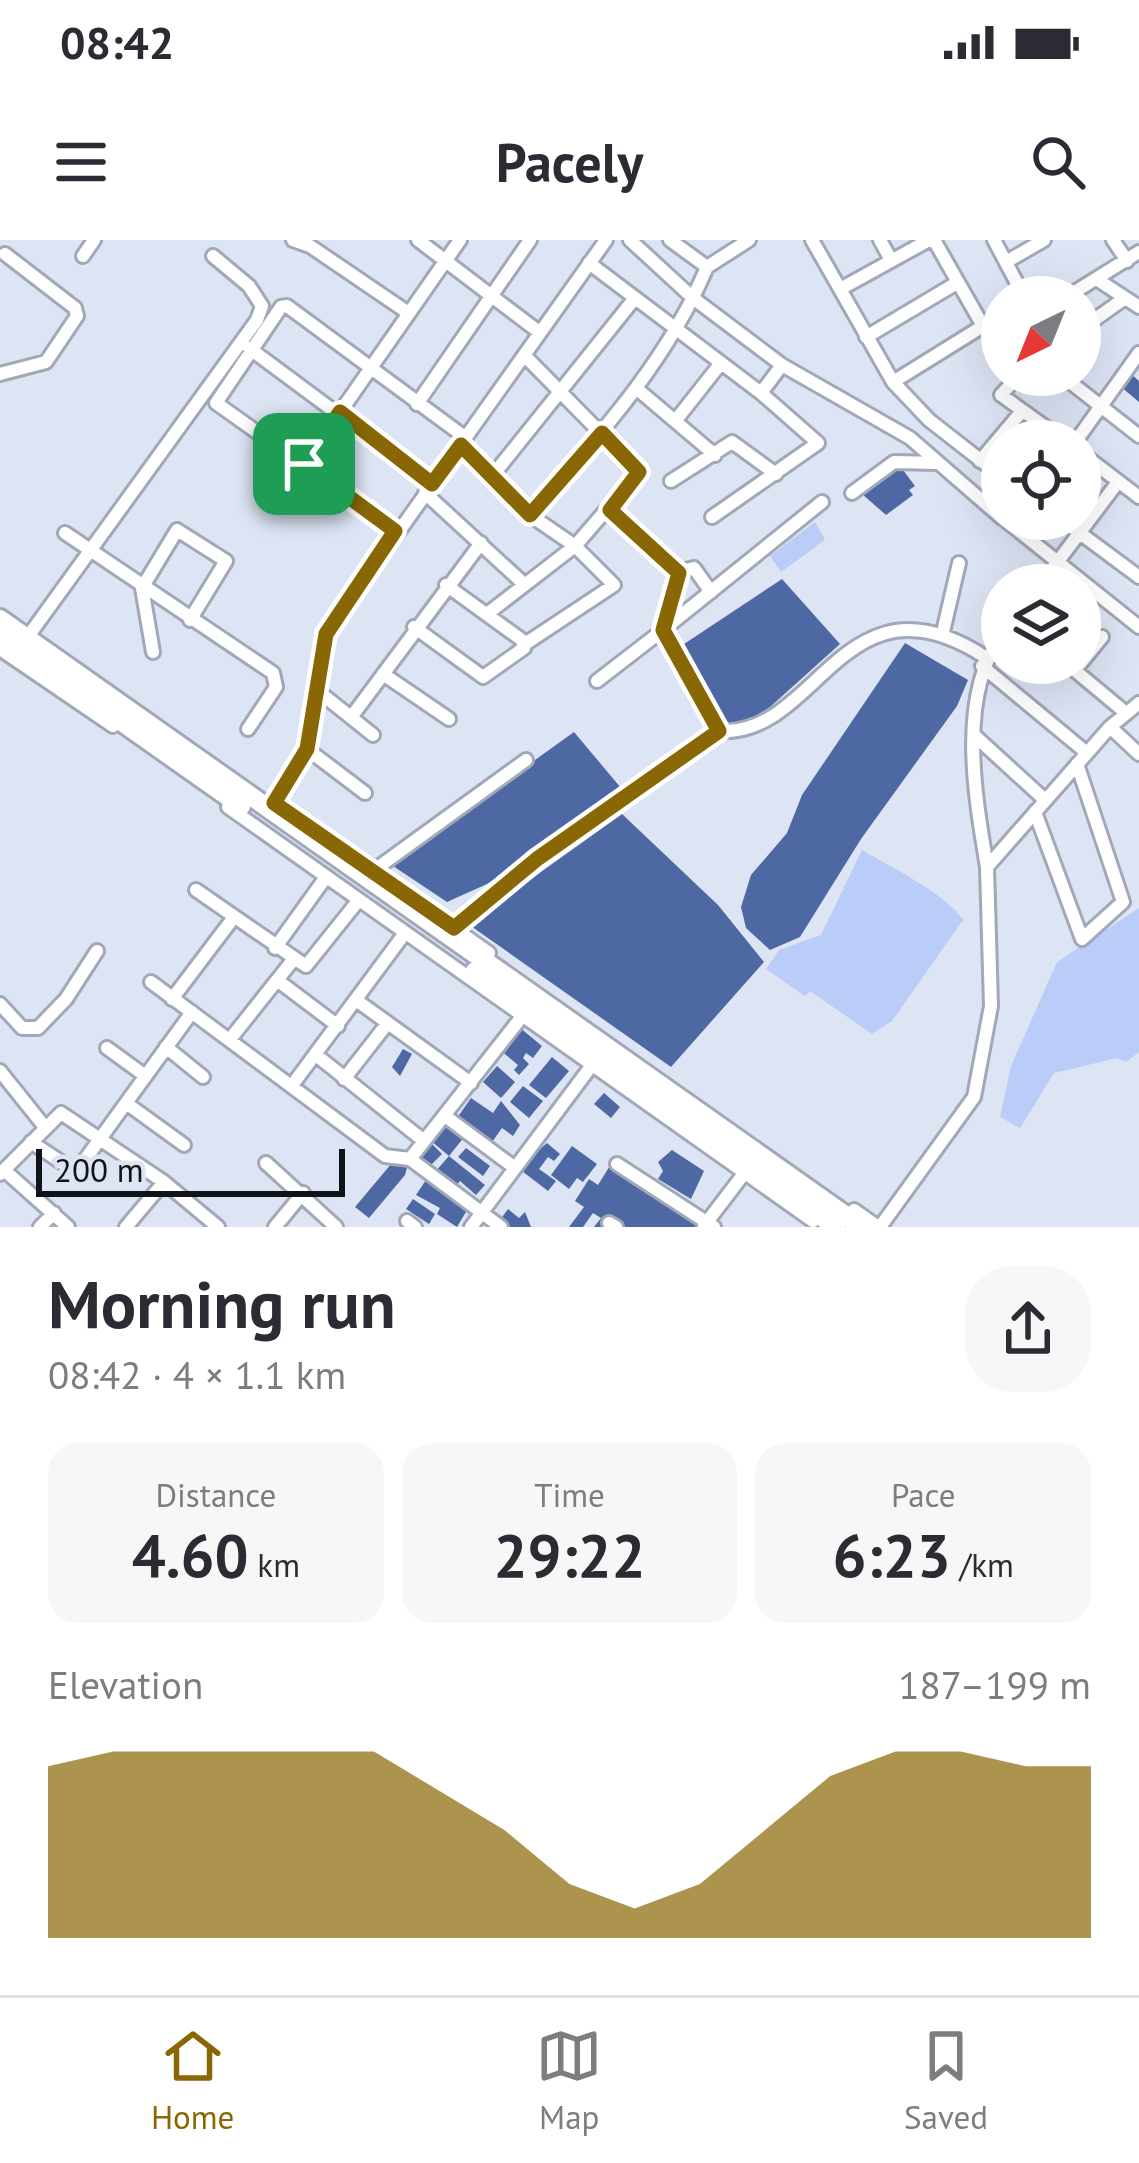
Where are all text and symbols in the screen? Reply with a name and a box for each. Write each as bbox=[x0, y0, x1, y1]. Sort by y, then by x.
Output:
text: 08:42 bbox=[60, 13, 174, 71]
text: Pacely bbox=[496, 127, 643, 197]
icon: menu bbox=[48, 129, 114, 195]
icon: search bbox=[1025, 129, 1091, 195]
north arrow bbox=[981, 276, 1101, 396]
map controls bbox=[981, 276, 1101, 684]
pin bbox=[253, 413, 355, 515]
button: locate bbox=[981, 420, 1101, 540]
icon: arrive bbox=[271, 431, 337, 497]
button: layers bbox=[981, 564, 1101, 684]
scale bar bbox=[36, 1143, 345, 1196]
text: 200 m bbox=[54, 1148, 144, 1191]
text: Morning run bbox=[48, 1261, 396, 1346]
button: share bbox=[965, 1266, 1091, 1392]
text: 08:42 · 4 × 1.1 km bbox=[48, 1349, 346, 1400]
text: Distance bbox=[155, 1473, 276, 1516]
text: Time bbox=[534, 1473, 605, 1516]
text: Pace bbox=[891, 1473, 955, 1516]
text: 4.60 bbox=[132, 1516, 249, 1594]
text: 29:22 bbox=[493, 1516, 646, 1594]
text: 6:23 bbox=[833, 1516, 951, 1594]
text: km bbox=[249, 1543, 300, 1586]
text: /km bbox=[951, 1543, 1014, 1586]
text: Elevation bbox=[48, 1659, 203, 1710]
text: 187–199 m bbox=[898, 1659, 1091, 1710]
tab: Home bbox=[151, 2023, 234, 2138]
tab: Map bbox=[536, 2023, 602, 2138]
tab: Saved bbox=[904, 2023, 988, 2138]

